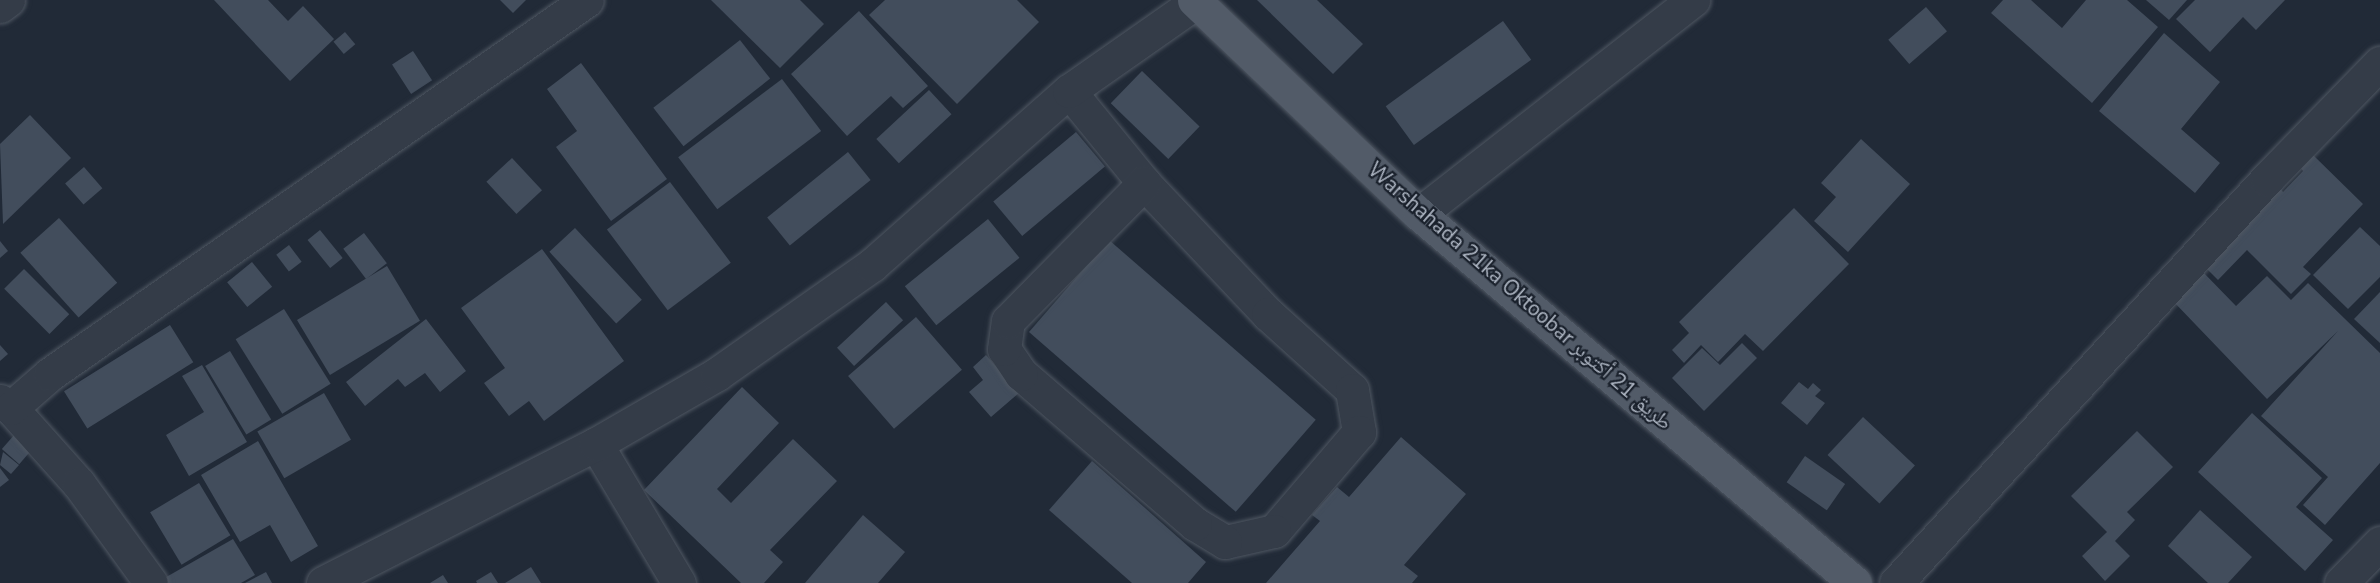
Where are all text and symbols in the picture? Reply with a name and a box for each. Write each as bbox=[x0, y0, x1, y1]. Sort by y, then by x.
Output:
street label: Warshahada 21ka Oktoobar طريق 21 أكتوبر bbox=[1363, 157, 1677, 435]

